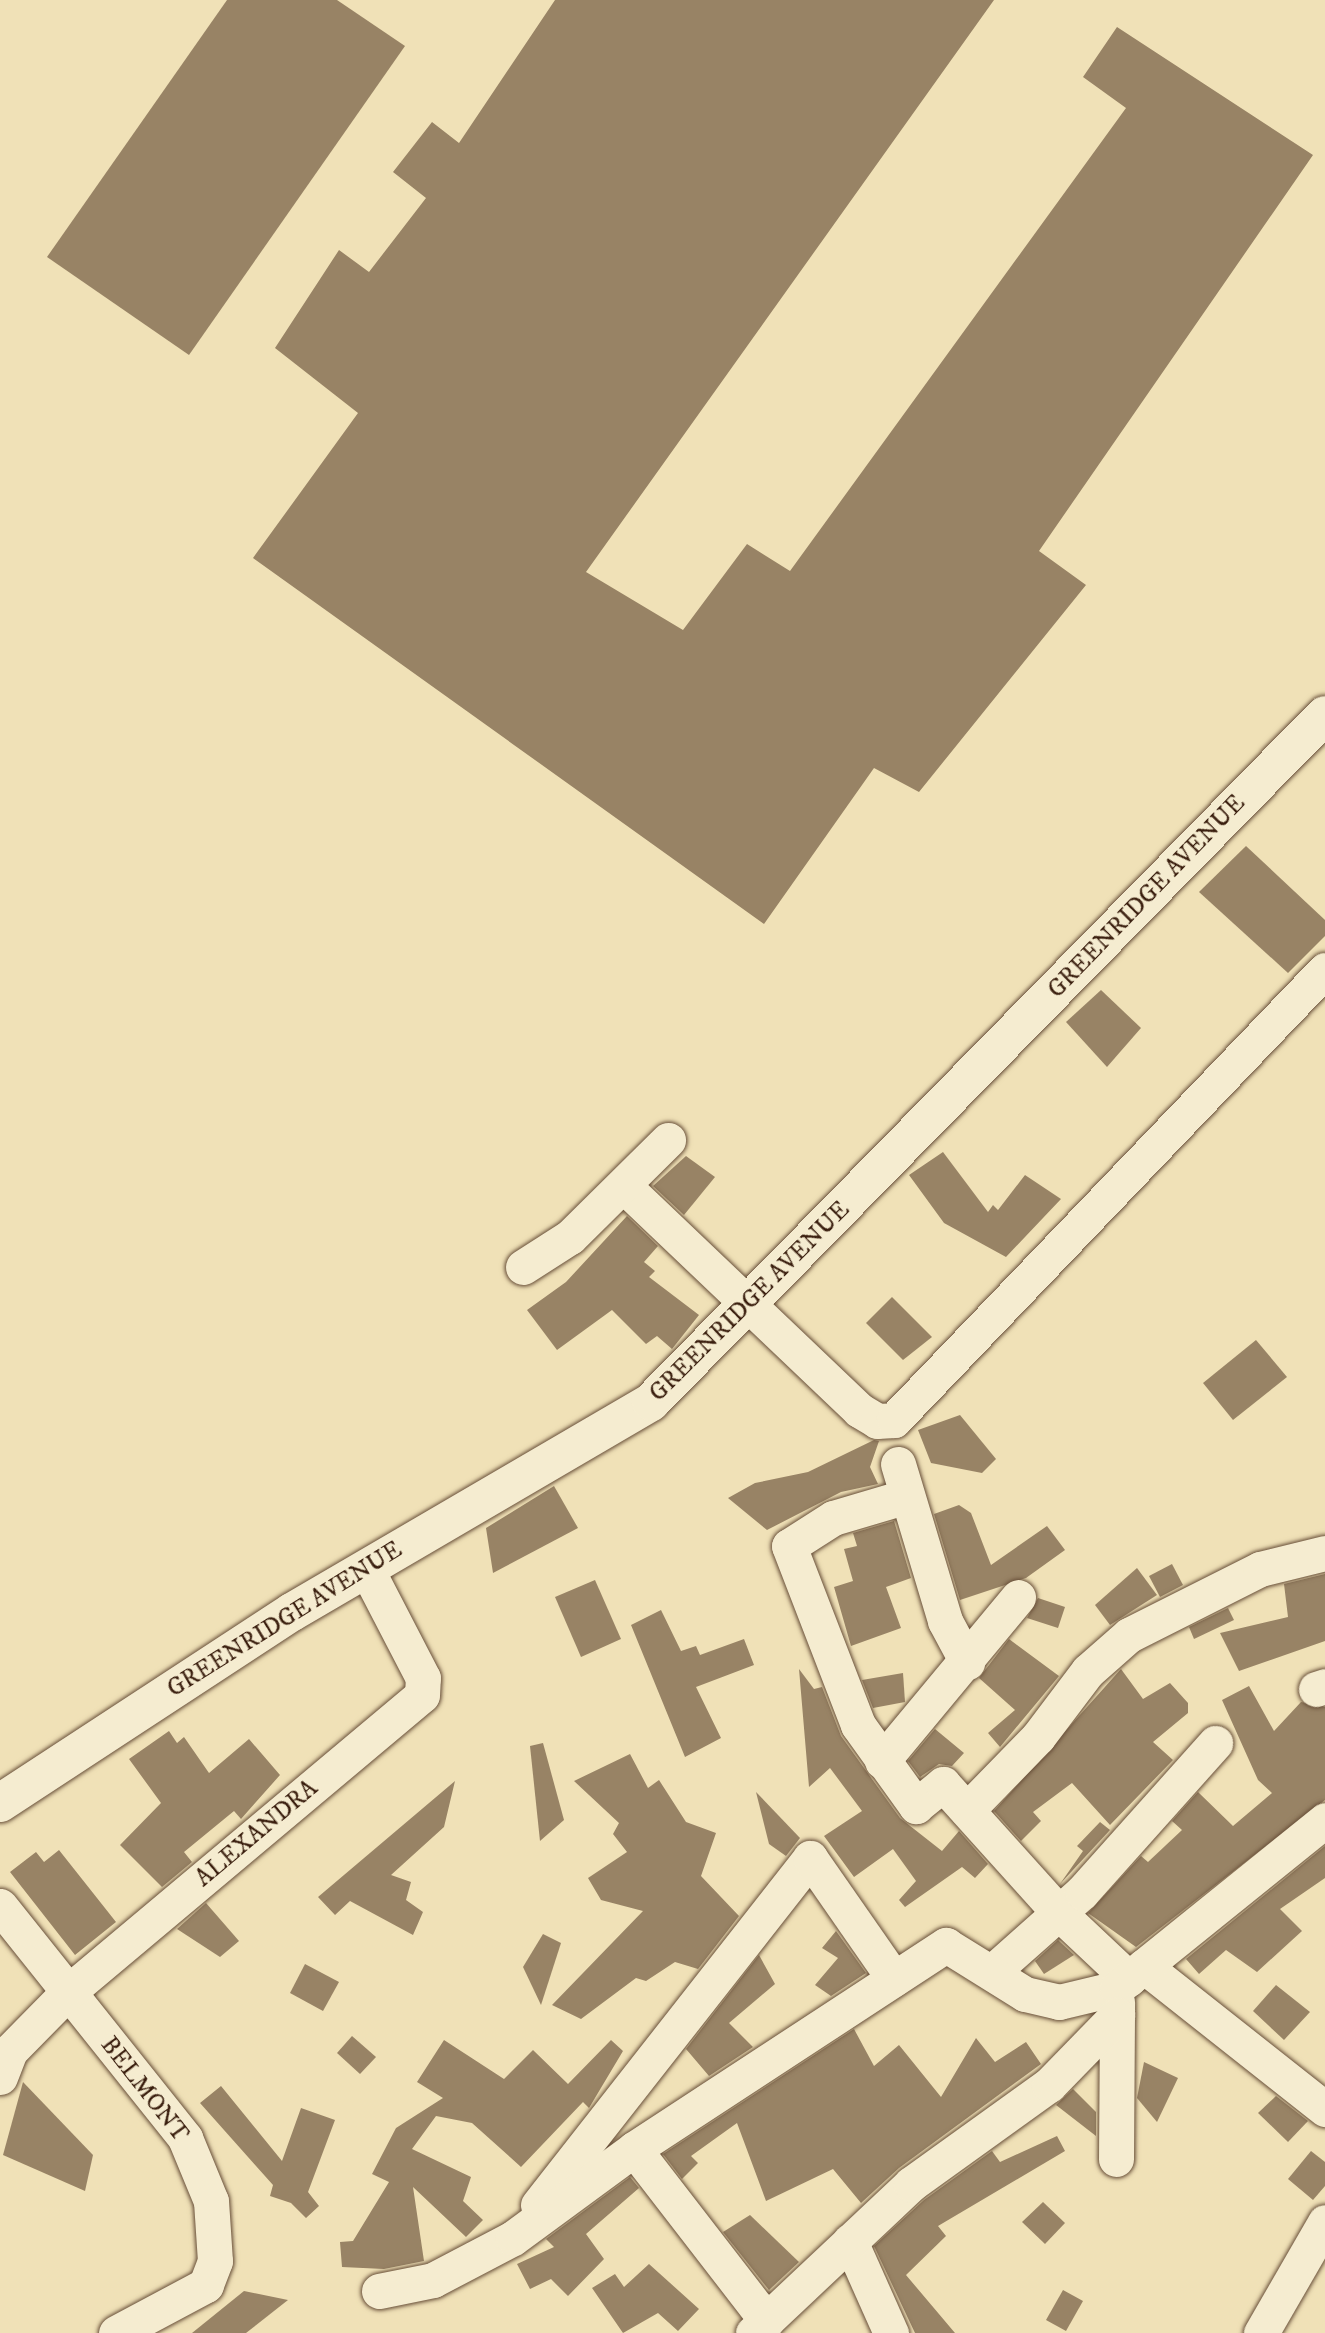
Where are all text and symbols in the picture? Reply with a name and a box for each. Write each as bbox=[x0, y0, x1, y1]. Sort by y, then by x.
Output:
street label: GREENRIDGE AVENUE bbox=[1042, 789, 1252, 1005]
street label: GREENRIDGE AVENUE bbox=[644, 1196, 856, 1408]
street label: GREENRIDGE AVENUE bbox=[162, 1536, 408, 1704]
street label: ALEXANDRA bbox=[190, 1774, 324, 1894]
street label: BELMONT bbox=[94, 2032, 194, 2148]

